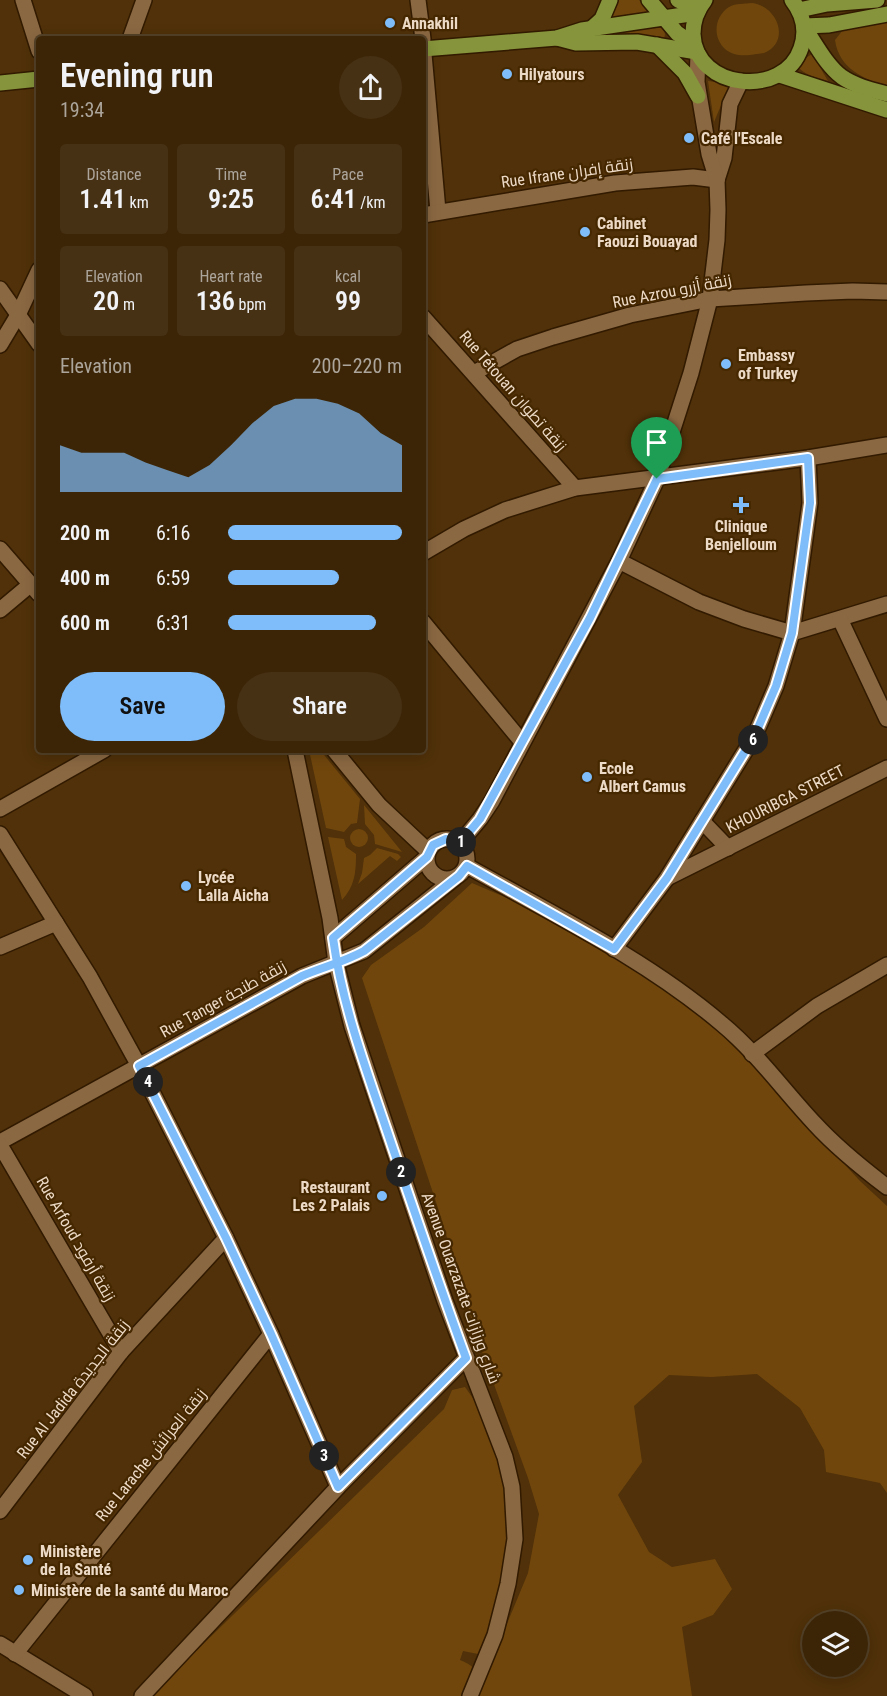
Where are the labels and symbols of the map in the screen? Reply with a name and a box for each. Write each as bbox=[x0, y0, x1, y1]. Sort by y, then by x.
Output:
place label: Annakhil bbox=[402, 14, 458, 33]
marker: Annakhil bbox=[383, 16, 397, 30]
place label: Hilyatours bbox=[519, 65, 585, 84]
marker: Hilyatours bbox=[500, 67, 514, 81]
place label: Café l'Escale bbox=[701, 129, 783, 148]
marker: Café l'Escale bbox=[682, 131, 696, 145]
street label: Rue Ifrane زنقة إفران bbox=[500, 154, 634, 193]
place label: Cabinet Faouzi Bouayad bbox=[597, 214, 697, 251]
marker: Cabinet Faouzi Bouayad bbox=[578, 225, 592, 239]
street label: Rue Azrou زنقة أزرو bbox=[611, 270, 733, 312]
street label: Rue Tétouan زنقة تطوان bbox=[455, 327, 571, 456]
place label: Embassy of Turkey bbox=[738, 346, 798, 383]
marker: Embassy of Turkey bbox=[719, 357, 733, 371]
pin bbox=[631, 417, 682, 479]
marker: Clinique Benjelloum bbox=[732, 496, 750, 514]
place label: Clinique Benjelloum bbox=[705, 517, 777, 554]
pin: 6 bbox=[738, 725, 768, 755]
place label: Ecole Albert Camus bbox=[599, 759, 686, 796]
street label: KHOURIBGA STREET bbox=[723, 761, 847, 837]
marker: Ecole Albert Camus bbox=[580, 770, 594, 784]
pin: 1 bbox=[446, 827, 476, 857]
place label: Lycée Lalla Aicha bbox=[198, 868, 269, 905]
marker: Lycée Lalla Aicha bbox=[179, 879, 193, 893]
street label: Rue Tanger زنقة طنجة bbox=[157, 957, 289, 1041]
pin: 4 bbox=[133, 1067, 163, 1097]
pin: 2 bbox=[386, 1157, 416, 1187]
street label: Rue Arfoud زنقة أرفود bbox=[33, 1173, 119, 1305]
place label: Restaurant Les 2 Palais bbox=[293, 1178, 370, 1215]
marker: Restaurant Les 2 Palais bbox=[375, 1189, 389, 1203]
street label: Avenue Ouarzazate شارع ورزازات bbox=[416, 1190, 505, 1387]
street label: Rue Al Jadida زنقة الجديدة bbox=[13, 1316, 133, 1462]
street label: Rue Larache زنقة العرائش bbox=[92, 1385, 211, 1526]
pin: 3 bbox=[309, 1441, 339, 1471]
place label: Ministère de la Santé bbox=[40, 1542, 111, 1579]
marker: Ministère de la Santé bbox=[21, 1553, 35, 1567]
place label: Ministère de la santé du Maroc bbox=[31, 1581, 228, 1600]
marker: Ministère de la santé du Maroc bbox=[12, 1583, 26, 1597]

